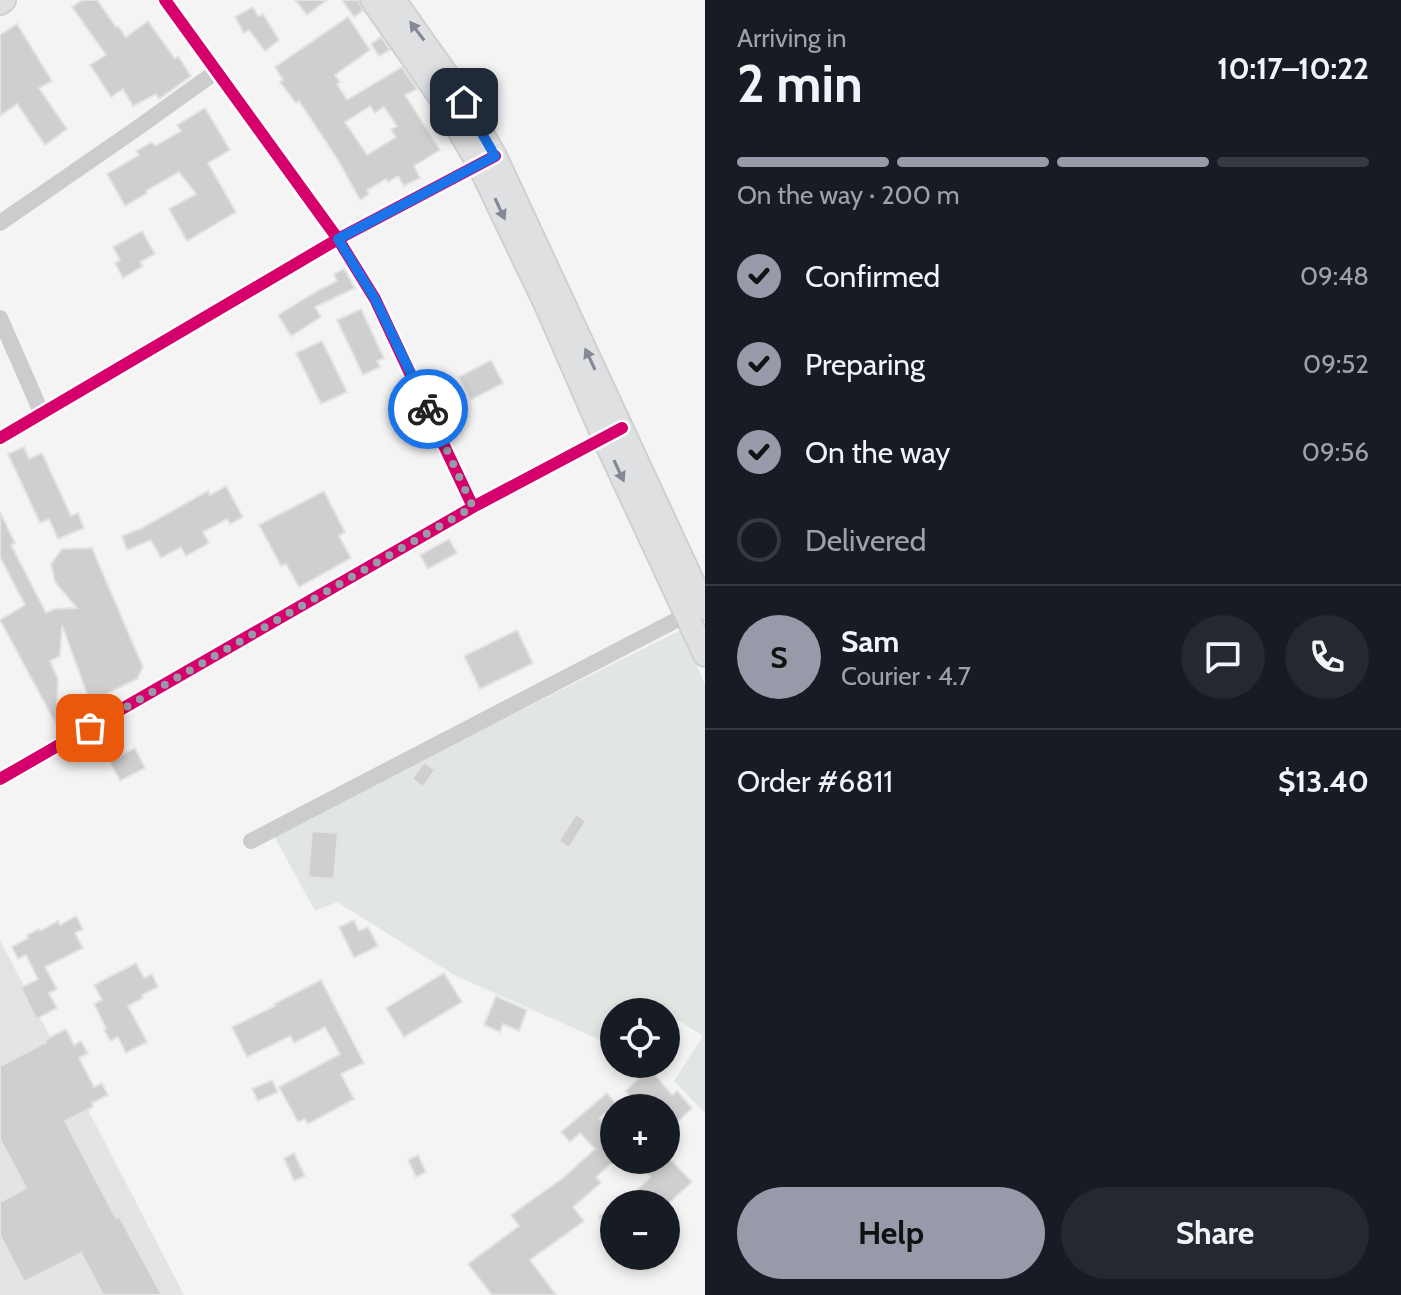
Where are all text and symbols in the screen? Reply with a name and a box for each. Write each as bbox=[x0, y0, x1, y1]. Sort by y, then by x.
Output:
one-way arrow bbox=[409, 20, 425, 42]
text: Arriving in bbox=[737, 22, 847, 54]
text: 10:17–10:22 bbox=[1217, 50, 1369, 87]
text: 2 min bbox=[737, 52, 863, 115]
pin bbox=[430, 68, 498, 136]
icon: home bbox=[442, 80, 486, 124]
text: On the way · 200 m bbox=[737, 179, 960, 211]
one-way arrow bbox=[493, 198, 507, 221]
icon: check bbox=[737, 254, 781, 298]
text: Confirmed bbox=[805, 258, 940, 295]
text: 09:48 bbox=[1300, 260, 1369, 292]
icon: check bbox=[737, 342, 781, 386]
text: Preparing bbox=[805, 346, 925, 383]
one-way arrow bbox=[583, 347, 597, 371]
text: 09:52 bbox=[1303, 348, 1369, 380]
courier bbox=[388, 369, 468, 449]
icon: bike bbox=[406, 387, 450, 431]
icon: check bbox=[737, 430, 781, 474]
text: On the way bbox=[805, 434, 950, 471]
text: 09:56 bbox=[1302, 436, 1369, 468]
one-way arrow bbox=[612, 460, 626, 483]
text: Delivered bbox=[805, 522, 926, 559]
button: chat bbox=[1181, 615, 1265, 699]
button: phone bbox=[1285, 615, 1369, 699]
text: Sam bbox=[841, 623, 899, 660]
text: S bbox=[770, 639, 788, 676]
text: Courier · 4.7 bbox=[841, 660, 971, 692]
pin bbox=[56, 694, 124, 762]
icon: bag bbox=[68, 706, 112, 750]
text: Order #6811 bbox=[737, 763, 893, 800]
text: $13.40 bbox=[1278, 763, 1369, 800]
map controls bbox=[600, 998, 680, 1270]
button: locate bbox=[600, 998, 680, 1078]
button: + bbox=[600, 1094, 680, 1174]
button: Help bbox=[737, 1187, 1045, 1279]
button: Share bbox=[1061, 1187, 1369, 1279]
button: − bbox=[600, 1190, 680, 1270]

